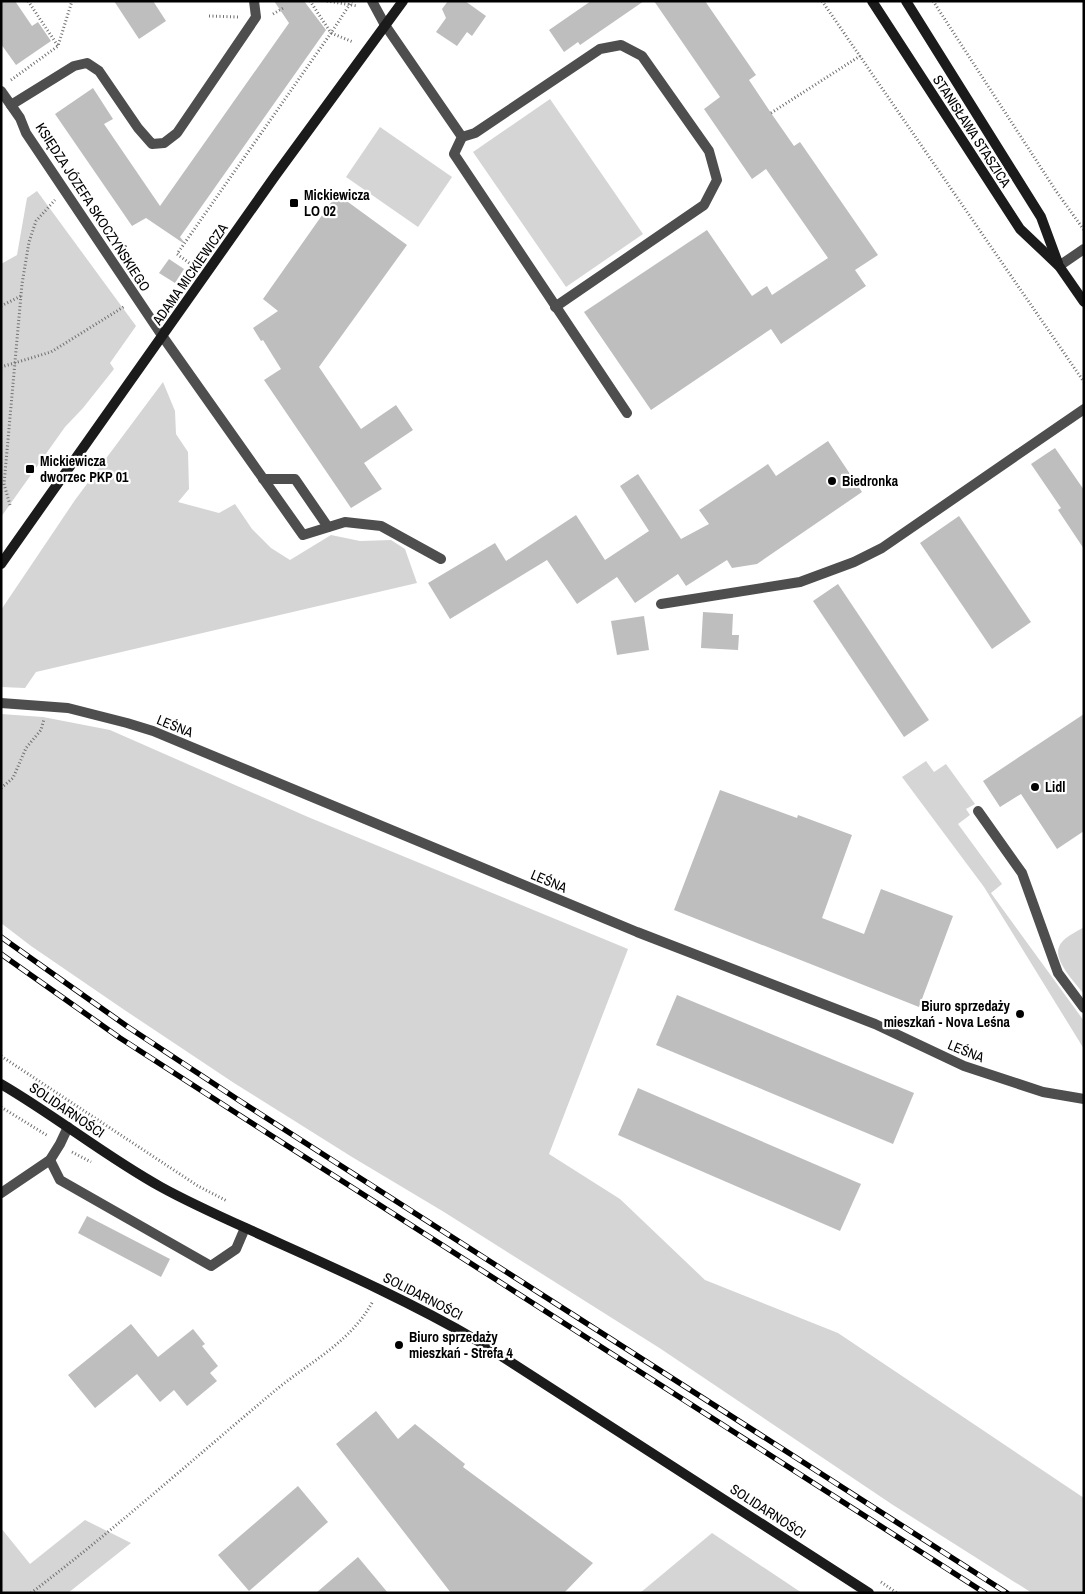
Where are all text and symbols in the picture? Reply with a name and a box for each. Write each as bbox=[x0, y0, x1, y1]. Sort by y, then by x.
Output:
street label: STANISŁAWA STASZICA bbox=[929, 72, 1015, 191]
street label: KSIĘDZA JÓZEFA SKOCZYŃSKIEGO bbox=[32, 119, 154, 295]
place label: Mickiewicza LO 02 bbox=[304, 186, 370, 220]
marker: Mickiewicza LO 02 bbox=[288, 197, 300, 209]
street label: ADAMA MICKIEWICZA bbox=[148, 219, 232, 329]
place label: Mickiewicza dworzec PKP 01 bbox=[40, 452, 129, 486]
marker: Mickiewicza dworzec PKP 01 bbox=[24, 463, 36, 475]
place label: Biedronka bbox=[842, 472, 899, 490]
marker: Biedronka bbox=[826, 475, 838, 487]
street label: LEŚNA bbox=[154, 711, 196, 742]
place label: Lidl bbox=[1045, 778, 1065, 796]
marker: Lidl bbox=[1029, 781, 1041, 793]
street label: LEŚNA bbox=[528, 865, 570, 897]
place label: Biuro sprzedaży mieszkań - Nova Leśna bbox=[884, 997, 1011, 1031]
marker: Biuro sprzedaży mieszkań - Nova Leśna bbox=[1014, 1008, 1026, 1020]
street label: LEŚNA bbox=[945, 1036, 987, 1067]
street label: SOLIDARNOŚCI bbox=[26, 1078, 108, 1142]
street label: SOLIDARNOŚCI bbox=[380, 1268, 466, 1324]
place label: Biuro sprzedaży mieszkań - Strefa 4 bbox=[409, 1328, 514, 1362]
marker: Biuro sprzedaży mieszkań - Strefa 4 bbox=[393, 1339, 405, 1351]
street label: SOLIDARNOŚCI bbox=[727, 1480, 809, 1542]

